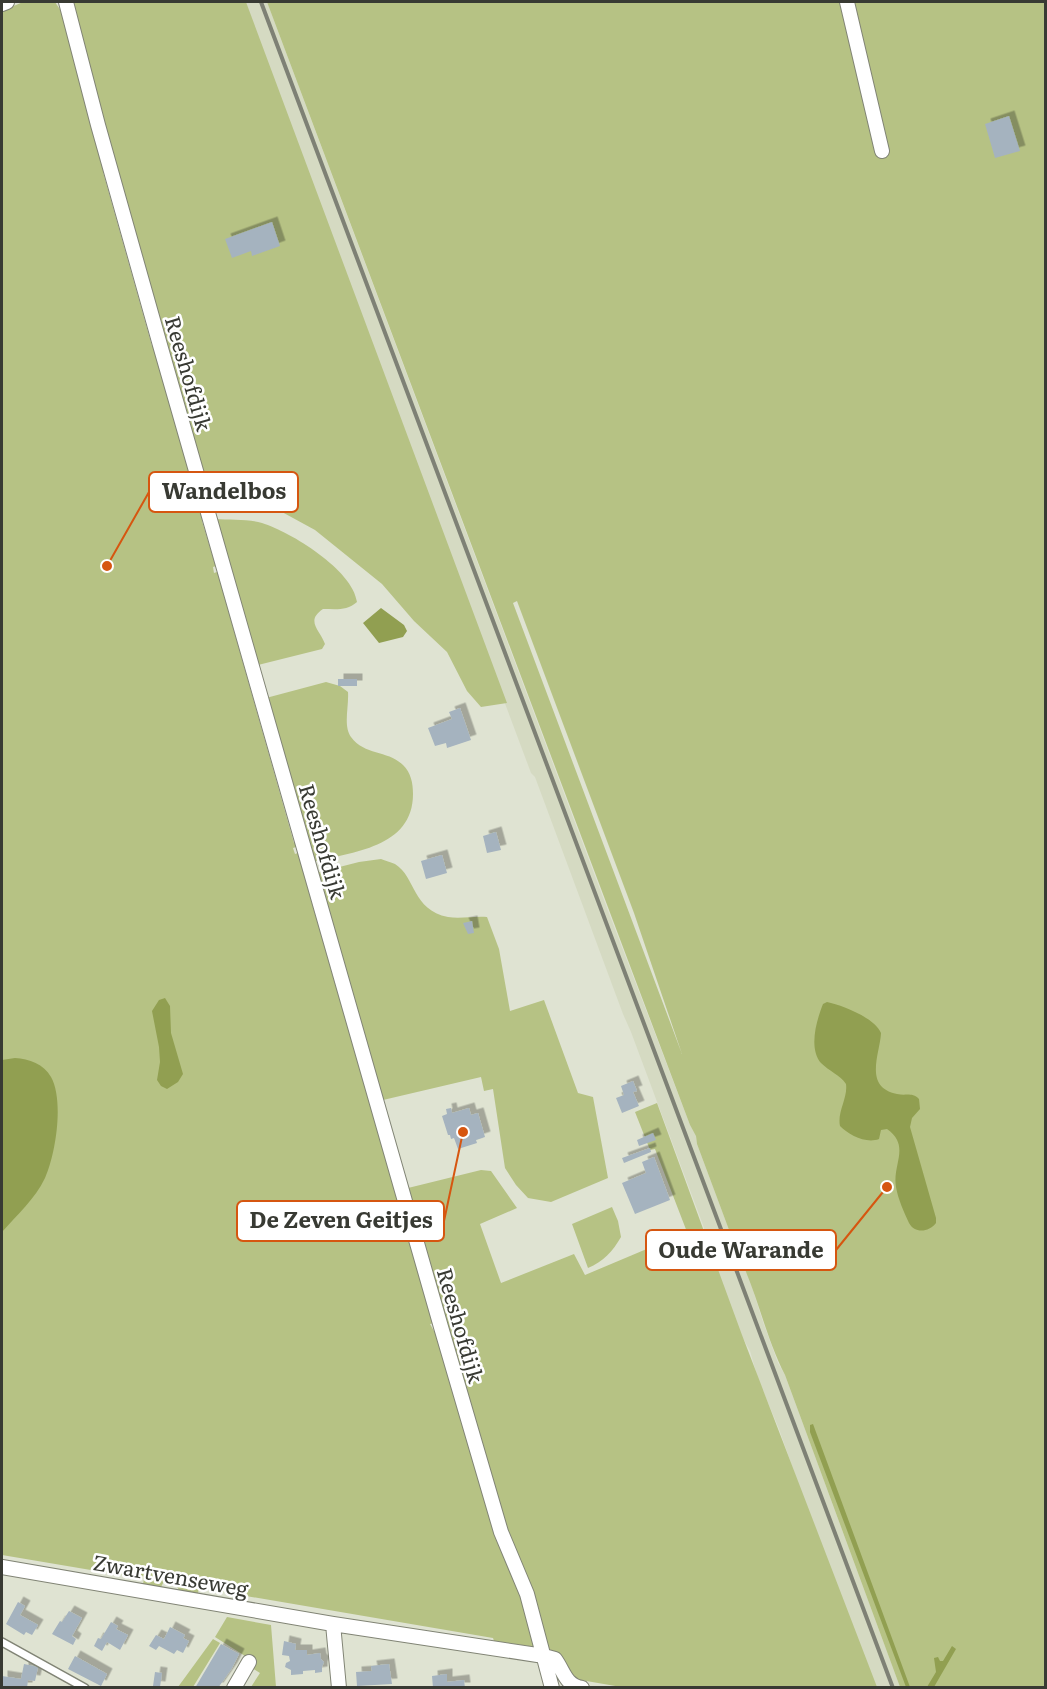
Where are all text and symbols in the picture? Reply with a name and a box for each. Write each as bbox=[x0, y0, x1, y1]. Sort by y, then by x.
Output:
street label: Reeshofdijk bbox=[159, 312, 221, 434]
callout: Wandelbos bbox=[149, 472, 298, 512]
text: Wandelbos bbox=[162, 473, 286, 506]
street label: Reeshofdijk bbox=[293, 780, 355, 902]
callout: De Zeven Geitjes bbox=[237, 1201, 444, 1241]
text: De Zeven Geitjes bbox=[249, 1202, 433, 1235]
callout: Oude Warande bbox=[646, 1230, 836, 1270]
text: Oude Warande bbox=[658, 1232, 824, 1265]
street label: Reeshofdijk bbox=[431, 1264, 493, 1386]
street label: Zwartvenseweg bbox=[91, 1545, 251, 1603]

